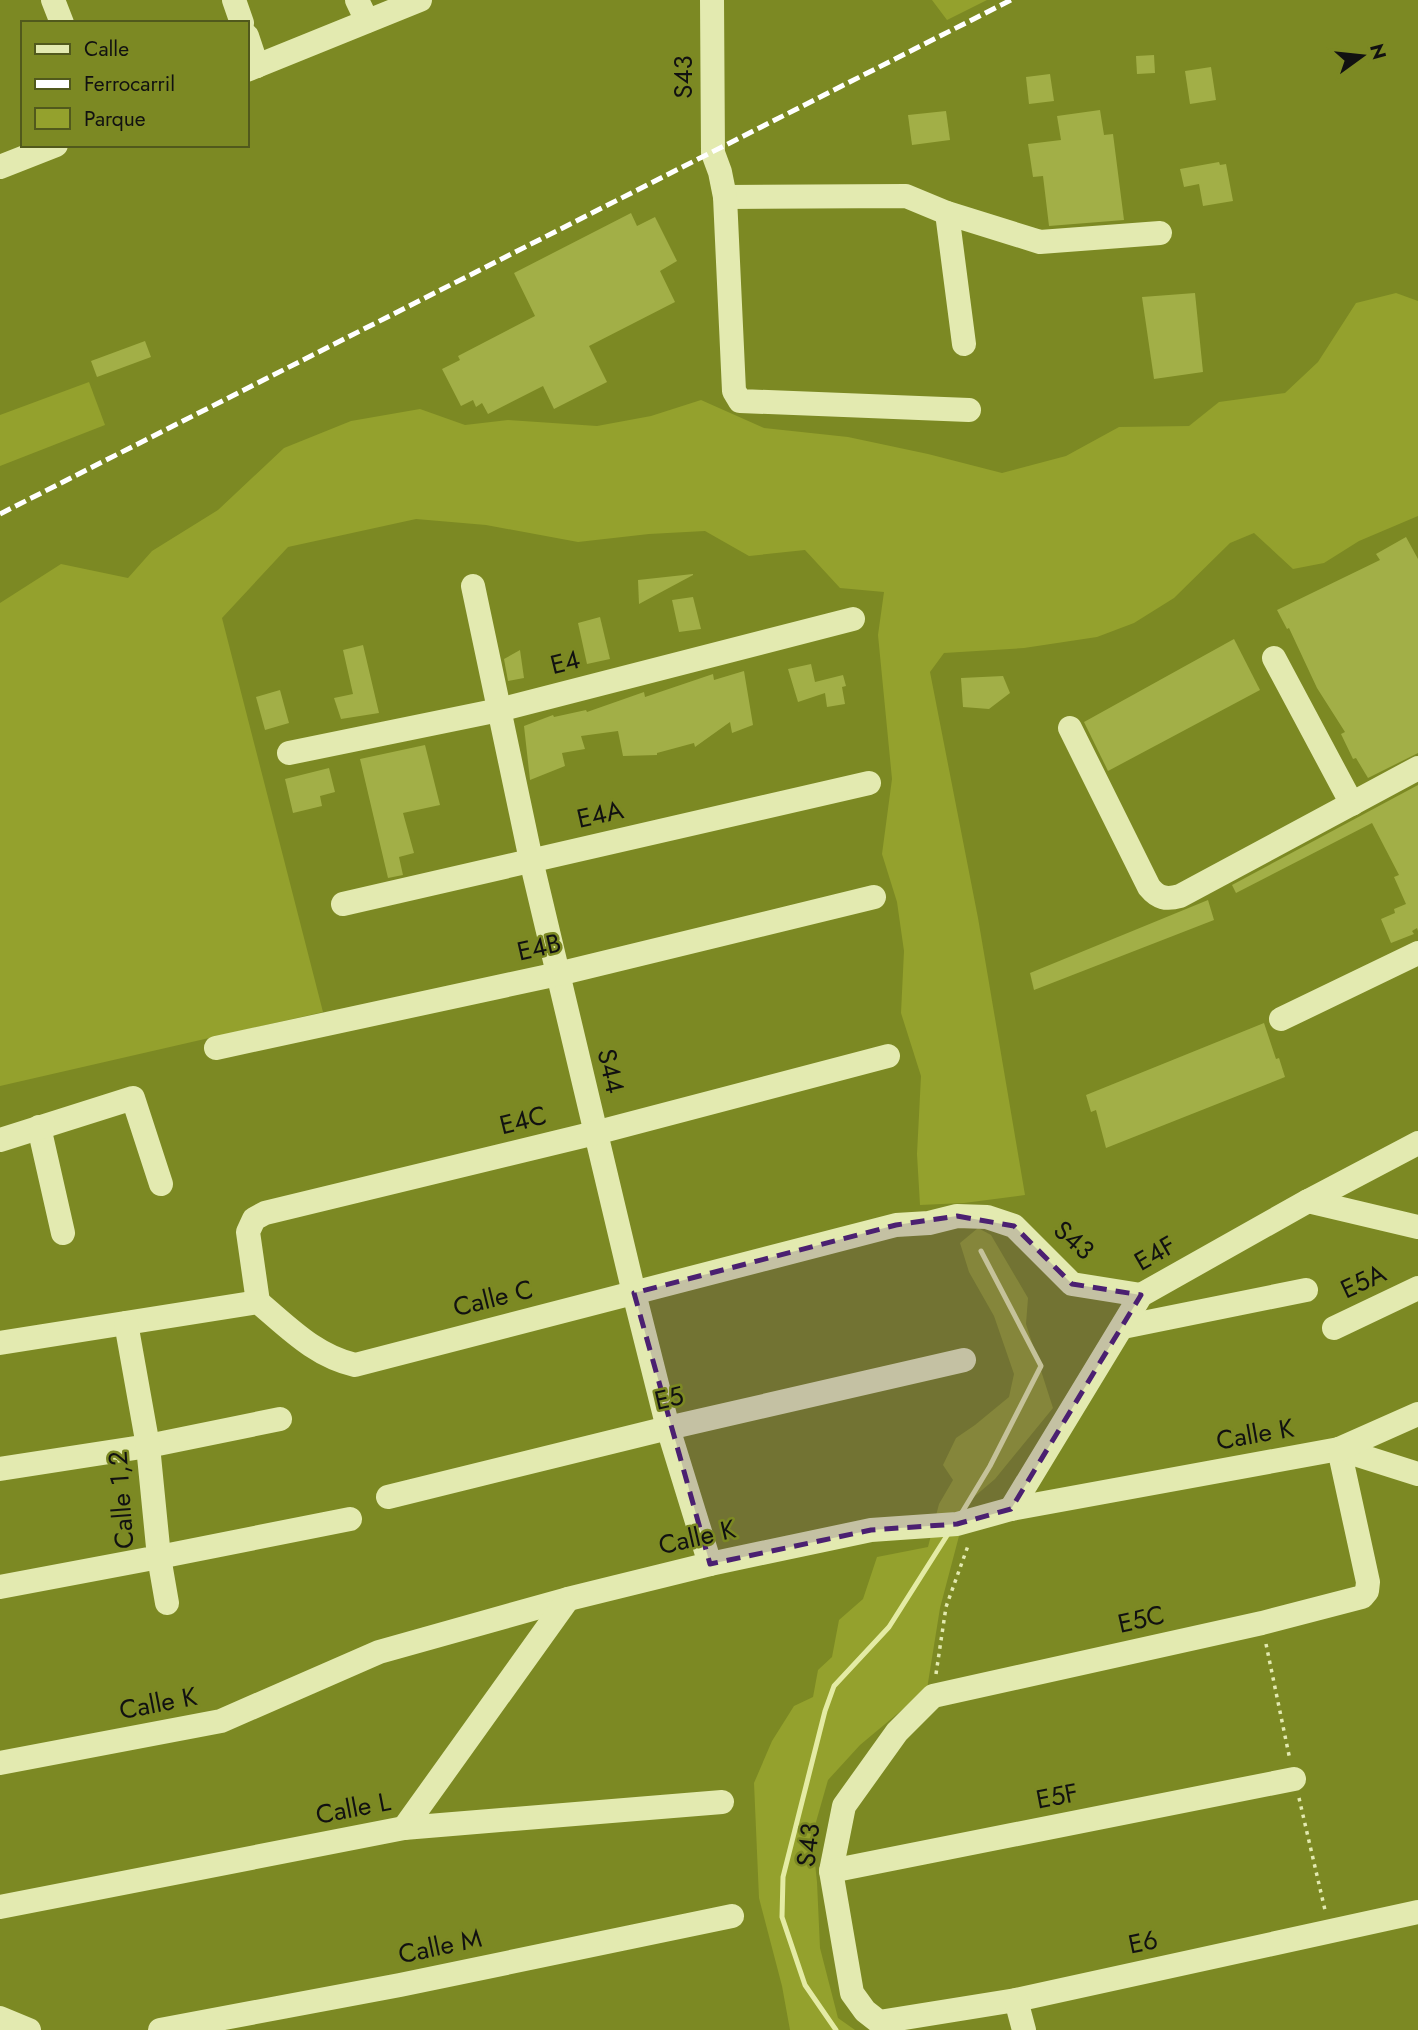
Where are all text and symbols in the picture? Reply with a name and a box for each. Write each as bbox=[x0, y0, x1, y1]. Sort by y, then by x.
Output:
legend bbox=[21, 21, 248, 147]
north arrow bbox=[1327, 21, 1397, 91]
text: Calle bbox=[84, 34, 129, 64]
text: N bbox=[1363, 41, 1393, 63]
street label: S43 bbox=[664, 55, 702, 99]
text: Ferrocarril bbox=[84, 69, 175, 99]
text: Parque bbox=[84, 104, 146, 134]
street label: E4 bbox=[546, 640, 584, 684]
street label: E4A bbox=[573, 790, 628, 838]
street label: E4B bbox=[513, 924, 565, 970]
street label: S44 bbox=[587, 1045, 635, 1097]
street label: E4C bbox=[495, 1096, 551, 1144]
street label: S43 bbox=[1045, 1211, 1103, 1269]
street label: E4F bbox=[1127, 1226, 1183, 1280]
street label: E5A bbox=[1334, 1254, 1393, 1308]
street label: Calle C bbox=[449, 1270, 537, 1326]
street label: E5 bbox=[651, 1376, 687, 1420]
street label: Calle K bbox=[1213, 1408, 1297, 1459]
street label: Calle 1,2 bbox=[99, 1450, 143, 1550]
street label: Calle K bbox=[655, 1510, 740, 1564]
street label: E5C bbox=[1114, 1595, 1168, 1643]
street label: Calle K bbox=[116, 1677, 200, 1729]
street label: E5F bbox=[1033, 1773, 1081, 1819]
street label: Calle L bbox=[312, 1782, 394, 1834]
street label: S43 bbox=[786, 1821, 830, 1869]
street label: Calle M bbox=[395, 1919, 485, 1973]
street label: E6 bbox=[1125, 1920, 1161, 1964]

